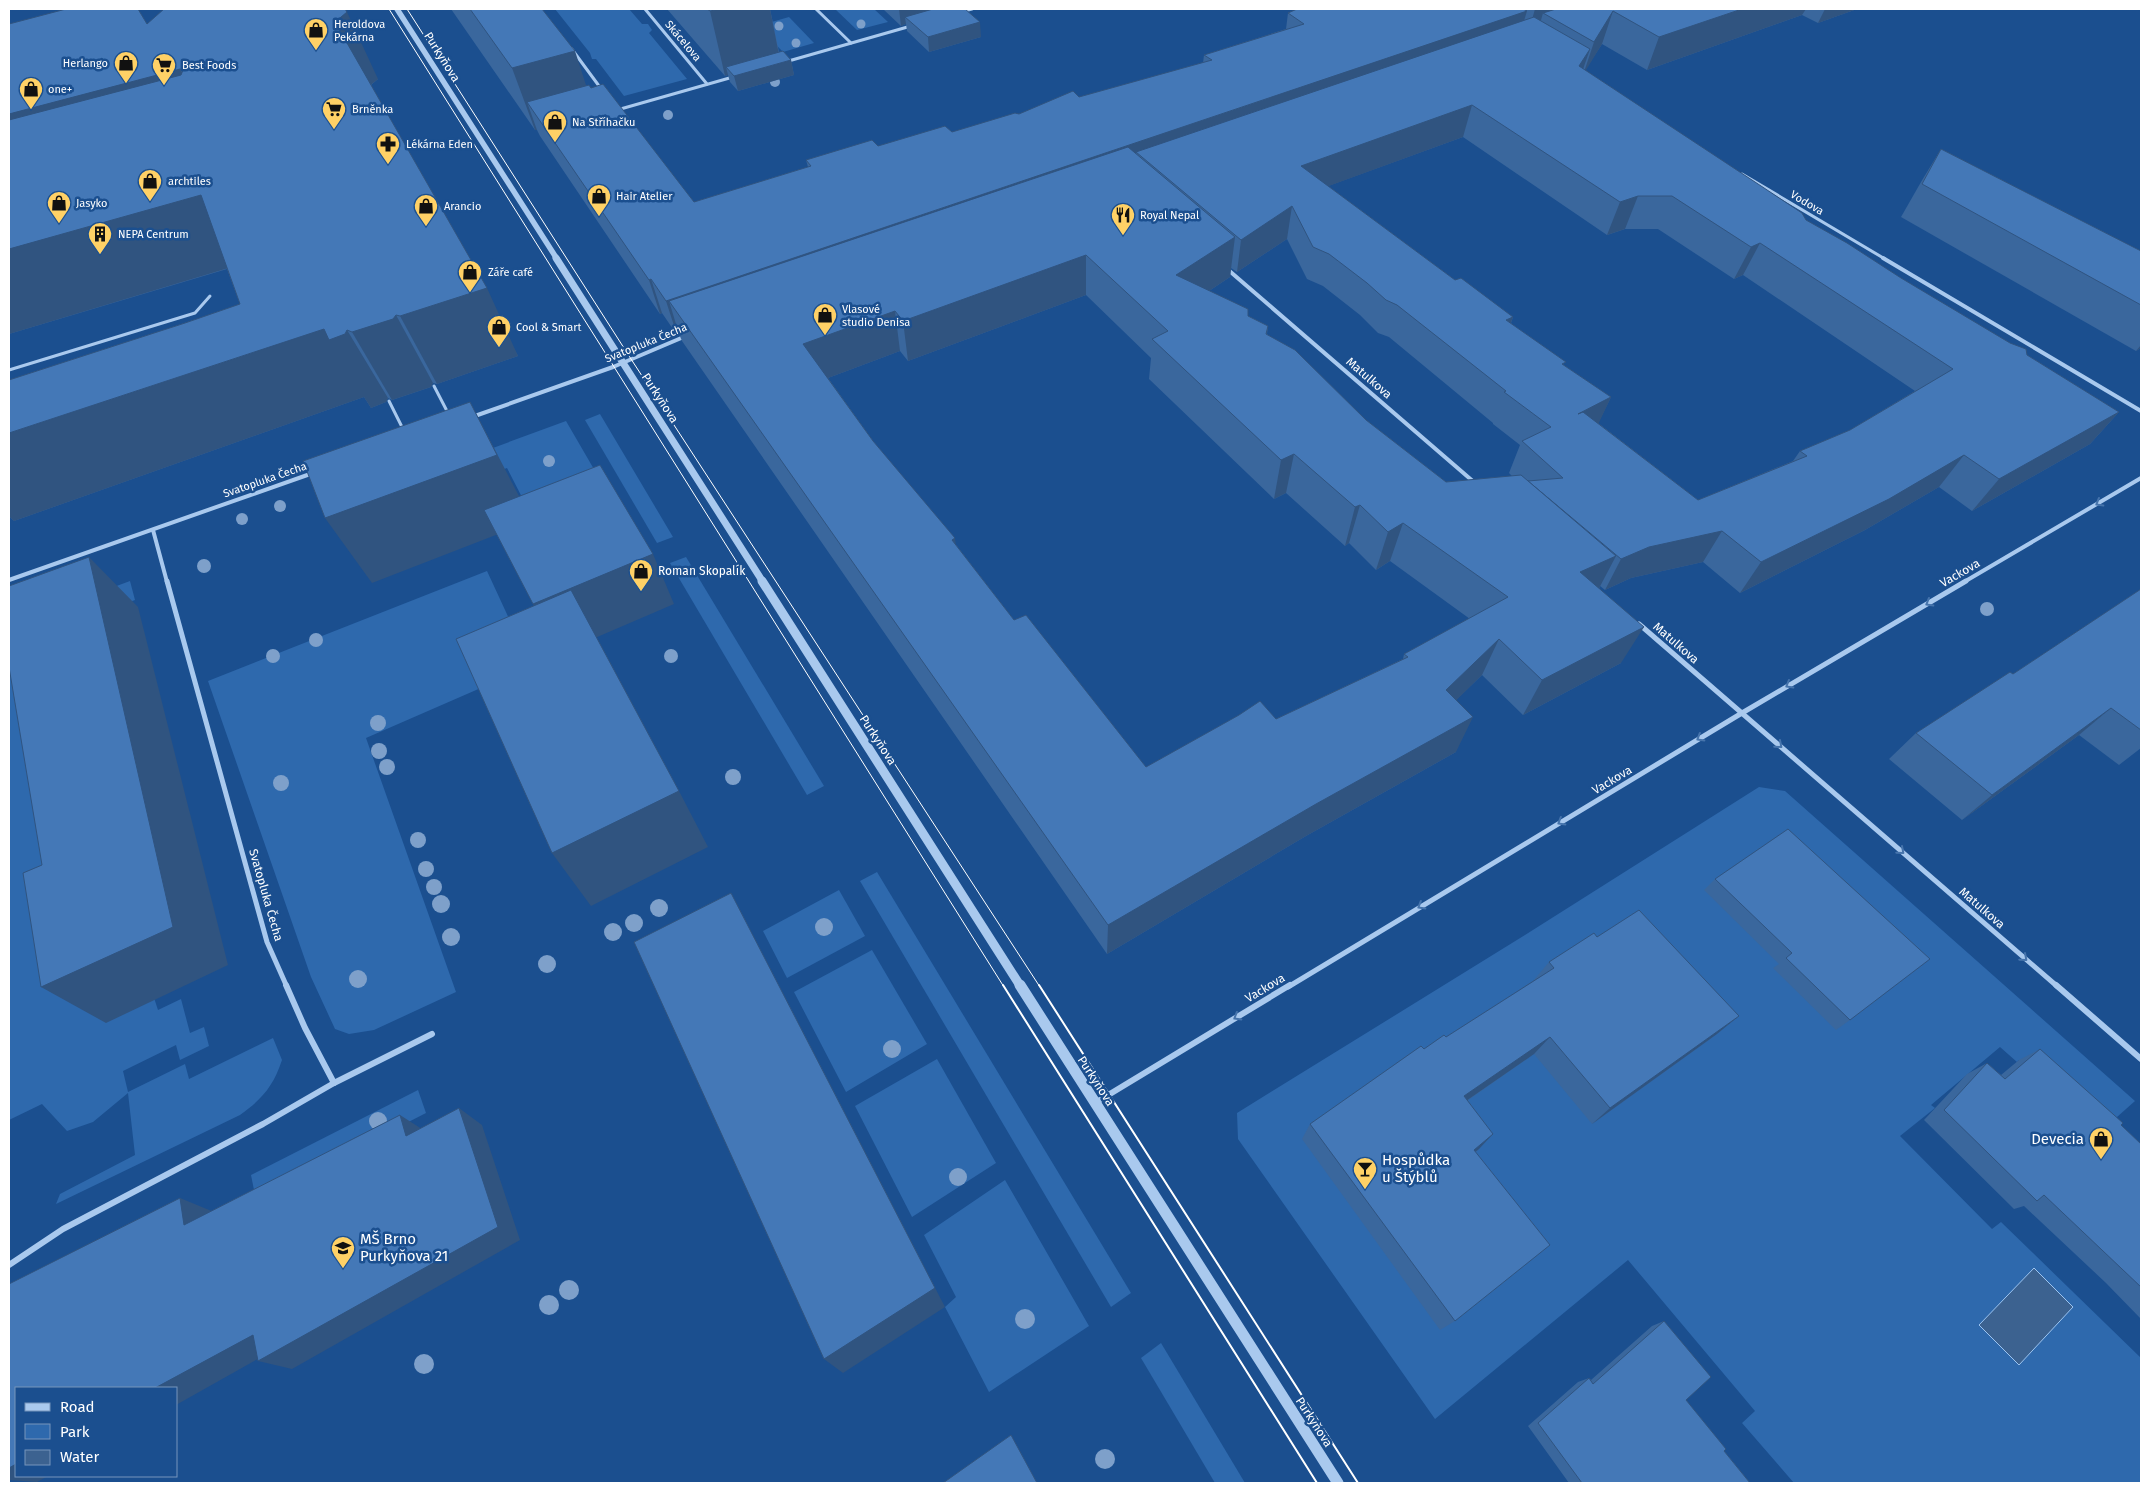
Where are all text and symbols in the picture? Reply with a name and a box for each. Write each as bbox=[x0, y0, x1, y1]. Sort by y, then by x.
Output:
shop icon: Heroldova Pekárna bbox=[303, 17, 329, 51]
place label: Heroldova Pekárna bbox=[334, 18, 385, 44]
street label: Skácelova bbox=[662, 18, 704, 64]
street label: Purkyňova bbox=[421, 29, 463, 85]
shop icon: Herlango bbox=[113, 50, 139, 84]
supermarket icon: Best Foods bbox=[151, 52, 177, 86]
place label: Herlango bbox=[63, 57, 108, 70]
place label: Best Foods bbox=[182, 59, 236, 72]
shop icon: one+ bbox=[18, 76, 44, 110]
place label: one+ bbox=[48, 83, 72, 96]
supermarket icon: Brněnka bbox=[321, 96, 347, 130]
place label: Brněnka bbox=[352, 103, 393, 116]
shop icon: Na Stříhačku bbox=[542, 109, 568, 143]
place label: Na Stříhačku bbox=[572, 116, 636, 129]
pharmacy icon: Lékárna Eden bbox=[375, 131, 401, 165]
place label: Lékárna Eden bbox=[406, 138, 473, 151]
shop icon: archtiles bbox=[137, 168, 163, 202]
place label: archtiles bbox=[168, 175, 211, 188]
shop icon: Hair Atelier bbox=[586, 183, 612, 217]
street label: Vodova bbox=[1788, 188, 1826, 218]
shop icon: Jasyko bbox=[46, 190, 72, 224]
place label: Hair Atelier bbox=[616, 190, 673, 203]
shop icon: Arancio bbox=[413, 193, 439, 227]
place label: Jasyko bbox=[76, 197, 108, 210]
place label: Arancio bbox=[444, 200, 481, 213]
restaurant icon: Royal Nepal bbox=[1110, 202, 1136, 236]
place label: Royal Nepal bbox=[1140, 209, 1199, 222]
building icon: NEPA Centrum bbox=[87, 221, 113, 255]
place label: NEPA Centrum bbox=[118, 228, 189, 241]
shop icon: Záře café bbox=[457, 259, 483, 293]
place label: Záře café bbox=[488, 266, 533, 279]
shop icon: Vlasové studio Denisa bbox=[812, 302, 838, 336]
place label: Vlasové studio Denisa bbox=[842, 303, 910, 329]
shop icon: Cool & Smart bbox=[486, 314, 512, 348]
street label: Svatopluka Čecha bbox=[603, 320, 689, 365]
place label: Cool & Smart bbox=[516, 321, 582, 334]
street label: Matulkova bbox=[1343, 354, 1395, 402]
street label: Purkyňova bbox=[639, 370, 681, 426]
street label: Svatopluka Čecha bbox=[221, 459, 308, 500]
one-way arrow bbox=[2096, 496, 2105, 506]
street label: Vackova bbox=[1938, 556, 1982, 590]
shop icon: Roman Skopalík bbox=[628, 558, 654, 592]
place label: Roman Skopalík bbox=[658, 564, 746, 578]
one-way arrow bbox=[1925, 596, 1934, 606]
street label: Matulkova bbox=[1650, 619, 1702, 667]
one-way arrow bbox=[1785, 679, 1794, 689]
street label: Purkyňova bbox=[857, 712, 899, 768]
one-way arrow bbox=[1696, 732, 1705, 742]
one-way arrow bbox=[1773, 739, 1782, 748]
street label: Vackova bbox=[1590, 763, 1634, 797]
one-way arrow bbox=[1557, 815, 1566, 825]
one-way arrow bbox=[1896, 845, 1905, 854]
street label: Svatopluka Čecha bbox=[246, 847, 287, 943]
street label: Matulkova bbox=[1956, 884, 2008, 932]
one-way arrow bbox=[1418, 899, 1427, 909]
one-way arrow bbox=[2019, 952, 2028, 961]
street label: Vackova bbox=[1243, 971, 1287, 1005]
one-way arrow bbox=[1234, 1010, 1243, 1020]
street label: Purkyňova bbox=[1075, 1053, 1117, 1109]
shop icon: Devecia bbox=[2088, 1126, 2114, 1160]
place label: Devecia bbox=[2031, 1130, 2084, 1148]
place label: Hospůdka u Štýblů bbox=[1382, 1151, 1450, 1186]
bar icon: Hospůdka u Štýblů bbox=[1352, 1156, 1378, 1190]
place label: MŠ Brno Purkyňova 21 bbox=[360, 1230, 448, 1265]
school or university icon: MŠ Brno Purkyňova 21 bbox=[330, 1235, 356, 1269]
legend bbox=[15, 1387, 178, 1477]
street label: Purkyňova bbox=[1293, 1394, 1335, 1450]
text: Road bbox=[60, 1398, 95, 1416]
text: Park bbox=[60, 1423, 90, 1441]
text: Water bbox=[60, 1448, 99, 1466]

